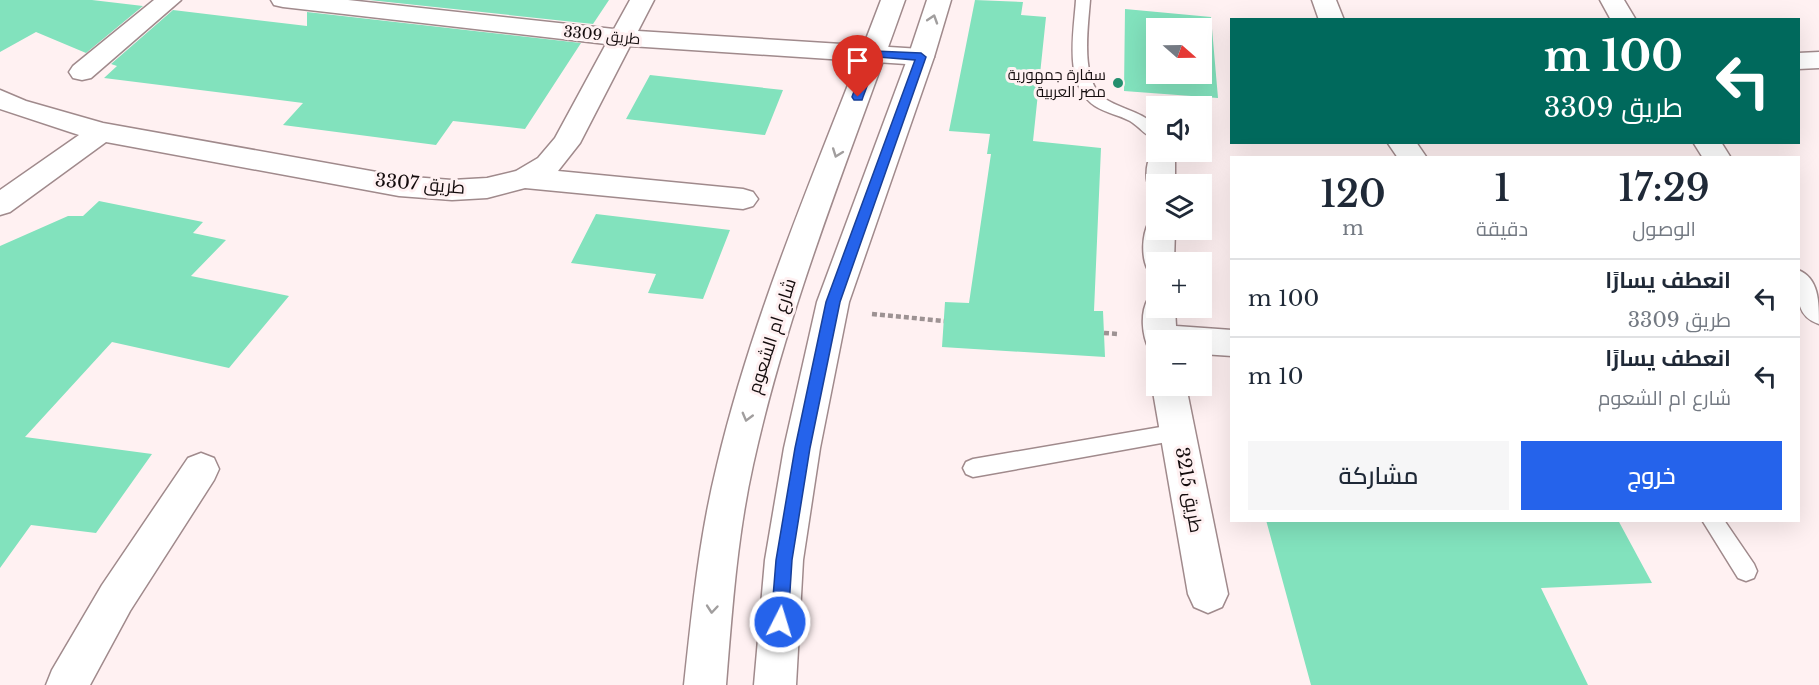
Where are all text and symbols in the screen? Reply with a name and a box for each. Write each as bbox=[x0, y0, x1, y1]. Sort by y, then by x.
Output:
one-way arrow bbox=[926, 14, 938, 25]
north arrow bbox=[1146, 18, 1212, 84]
map controls bbox=[1146, 18, 1212, 396]
street label: طريق 3309 bbox=[562, 22, 641, 49]
text: 100 m bbox=[1544, 30, 1683, 82]
pin bbox=[832, 35, 883, 97]
icon: left bbox=[1704, 42, 1782, 120]
icon: arrive bbox=[841, 44, 874, 77]
place label: سفارة جمهورية مصر العربية bbox=[1008, 65, 1106, 101]
marker: سفارة جمهورية مصر العربية bbox=[1111, 76, 1125, 90]
text: طريق 3309 bbox=[1544, 91, 1683, 124]
button: sound bbox=[1146, 96, 1212, 162]
one-way arrow bbox=[832, 147, 844, 158]
text: 1 bbox=[1494, 166, 1510, 211]
text: 17:29 bbox=[1618, 166, 1710, 211]
street label: طريق 3307 bbox=[374, 169, 466, 200]
text: 120 bbox=[1320, 172, 1386, 217]
button: layers bbox=[1146, 174, 1212, 240]
text: m bbox=[1342, 216, 1364, 240]
text: دقيقة bbox=[1476, 217, 1528, 241]
text: الوصول bbox=[1632, 217, 1696, 241]
button: + bbox=[1146, 252, 1212, 318]
text: انعطف يسارًا bbox=[1605, 267, 1731, 294]
street label: شارع ام الشعوم bbox=[743, 276, 802, 397]
icon: left bbox=[1749, 282, 1782, 315]
text: 100 m bbox=[1248, 285, 1319, 312]
text: طريق 3309 bbox=[1628, 308, 1731, 332]
button: − bbox=[1146, 330, 1212, 396]
text: انعطف يسارًا bbox=[1605, 345, 1731, 372]
icon: left bbox=[1749, 360, 1782, 393]
text: 10 m bbox=[1248, 363, 1303, 390]
text: شارع ام الشعوم bbox=[1598, 386, 1731, 410]
one-way arrow bbox=[742, 412, 754, 422]
button: مشاركة bbox=[1248, 441, 1509, 510]
button: خروج bbox=[1521, 441, 1782, 510]
street label: طريق 3215 bbox=[1170, 445, 1207, 535]
position arrow bbox=[748, 590, 812, 654]
one-way arrow bbox=[706, 604, 719, 613]

